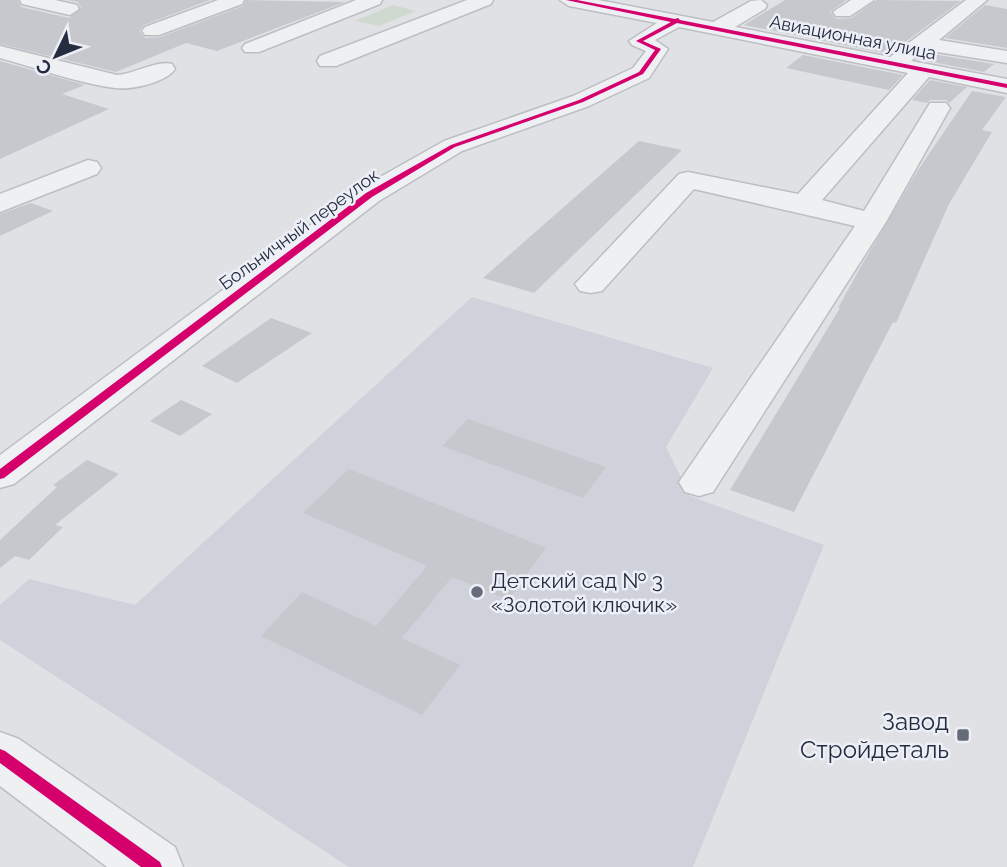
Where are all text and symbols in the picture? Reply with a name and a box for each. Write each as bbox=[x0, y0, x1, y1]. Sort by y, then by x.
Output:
street label: Авиационная улица bbox=[768, 11, 938, 63]
north arrow bbox=[21, 21, 91, 91]
text: С bbox=[31, 55, 56, 80]
street label: Больничный переулок bbox=[215, 164, 383, 294]
place label: Детский сад № 3 «Золотой ключик» bbox=[491, 568, 677, 617]
marker: Детский сад № 3 «Золотой ключик» bbox=[469, 584, 485, 600]
place label: Завод Стройдеталь bbox=[800, 707, 949, 764]
marker: Завод Стройдеталь bbox=[955, 727, 971, 743]

